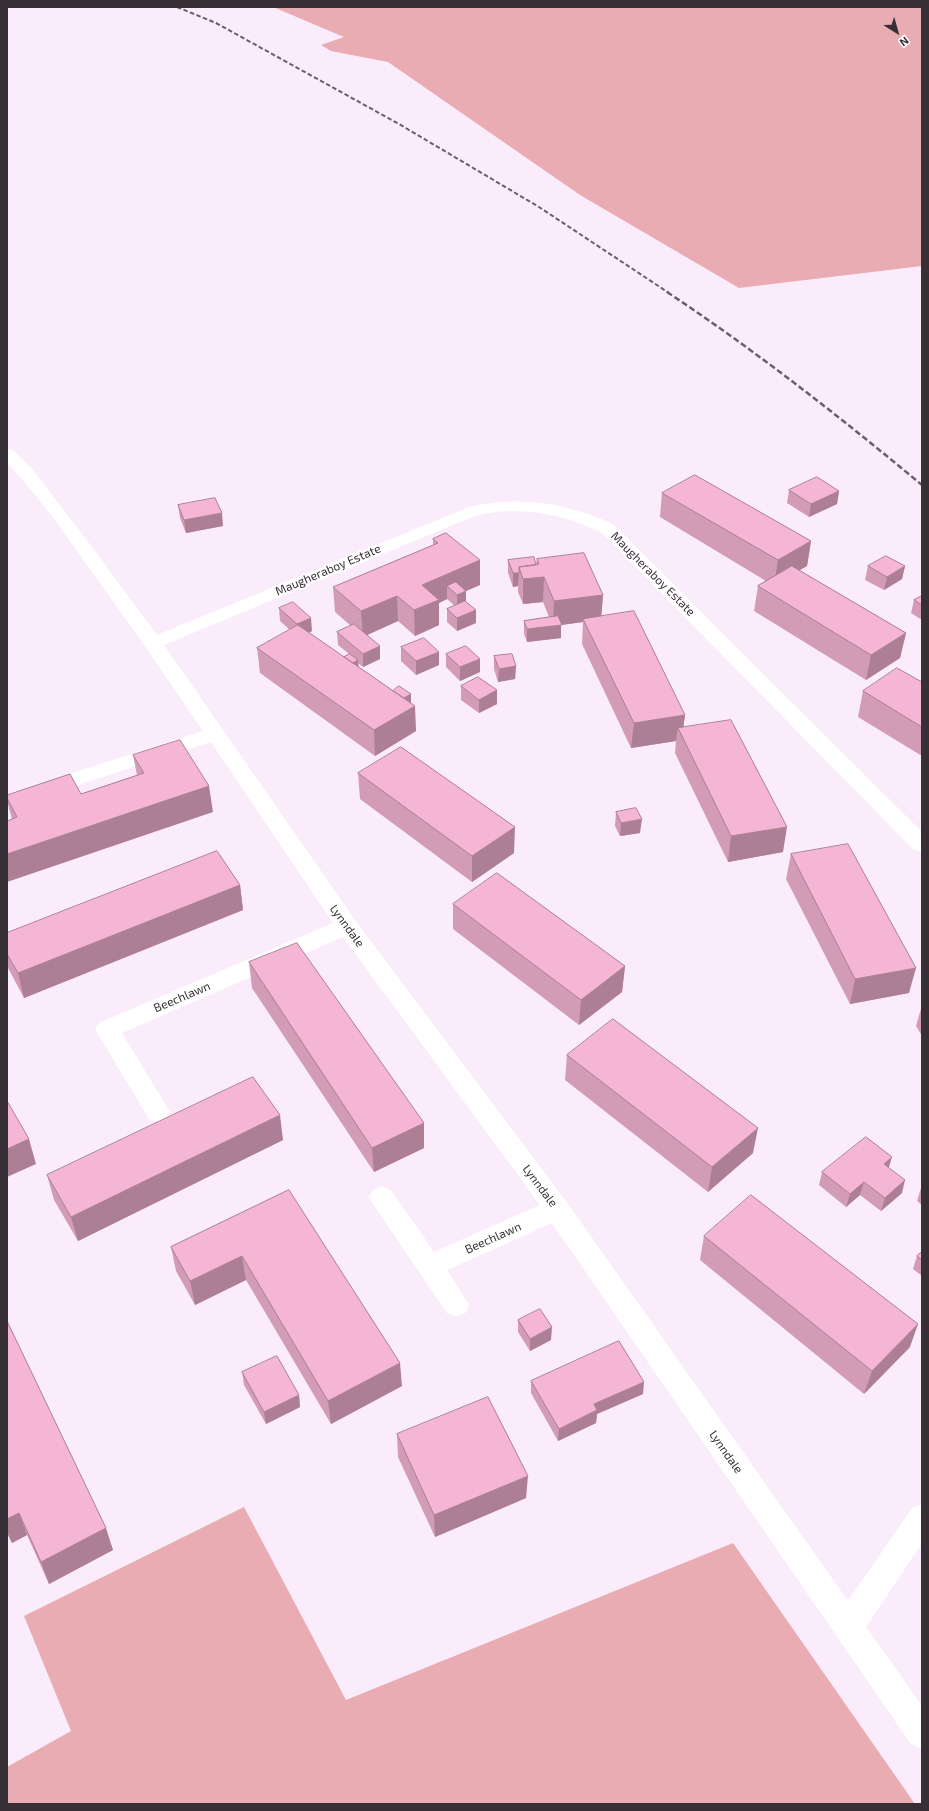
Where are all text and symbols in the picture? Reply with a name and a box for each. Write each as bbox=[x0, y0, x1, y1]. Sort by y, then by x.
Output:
north arrow bbox=[877, 12, 917, 52]
text: N bbox=[897, 34, 912, 50]
street label: Maugheraboy Estate bbox=[608, 529, 698, 619]
street label: Maugheraboy Estate bbox=[273, 541, 383, 599]
street label: Lynndale bbox=[327, 902, 367, 950]
street label: Beechlawn bbox=[151, 979, 213, 1015]
street label: Lynndale bbox=[519, 1162, 561, 1210]
street label: Beechlawn bbox=[463, 1219, 523, 1257]
street label: Lynndale bbox=[706, 1428, 746, 1476]

